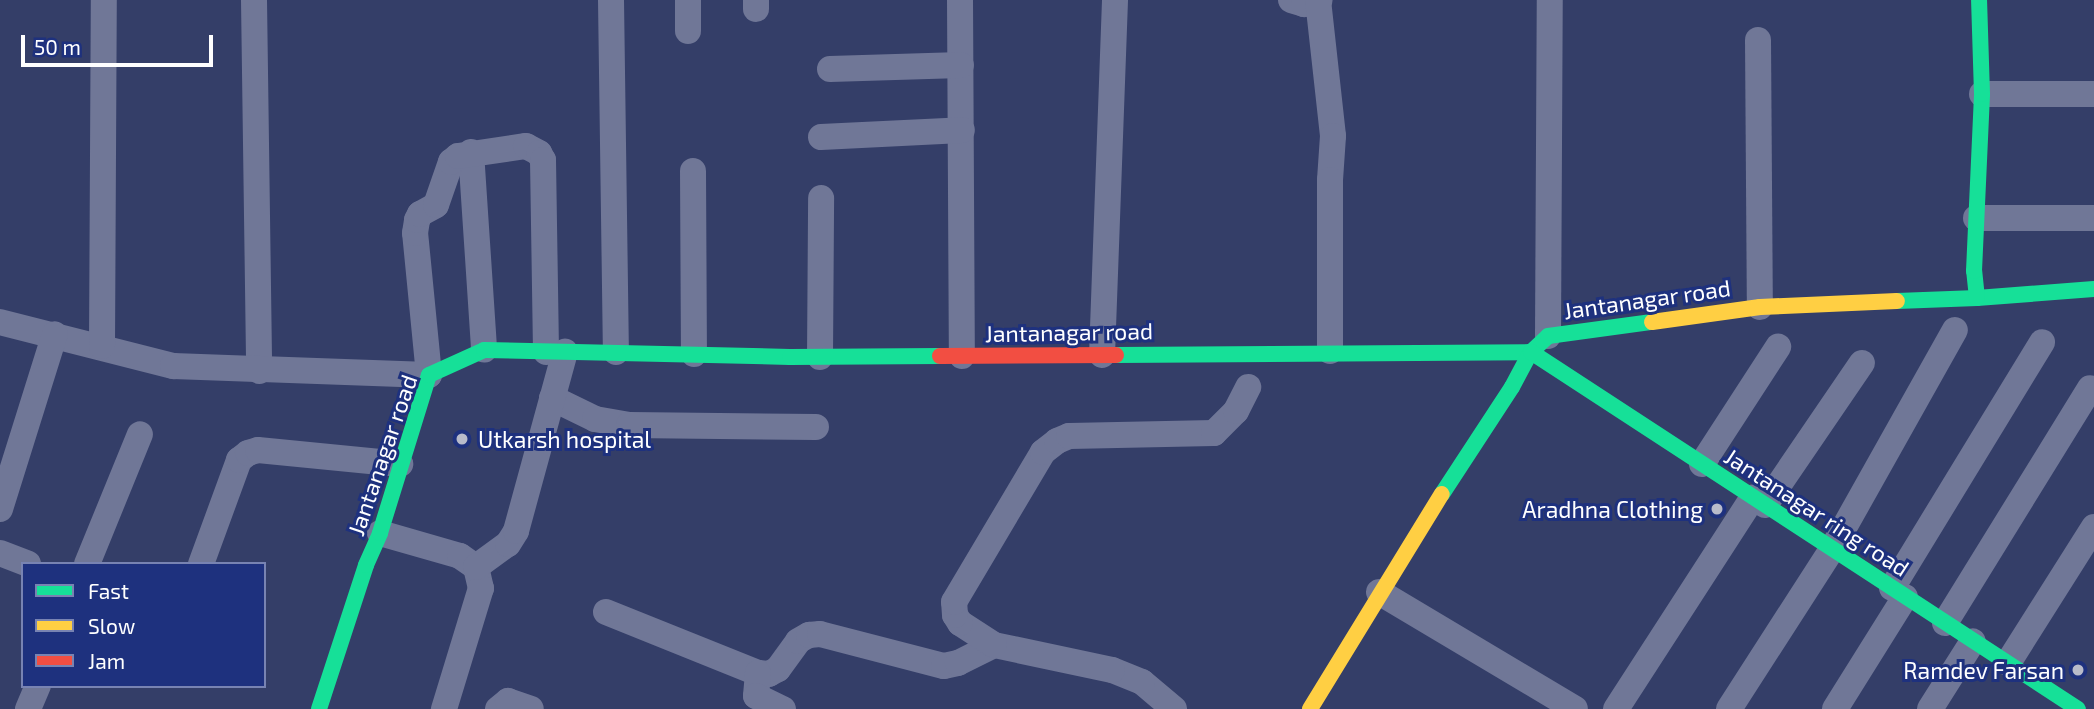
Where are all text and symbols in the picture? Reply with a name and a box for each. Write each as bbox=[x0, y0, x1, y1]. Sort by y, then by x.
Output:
scale bar bbox=[24, 21, 217, 65]
text: 50 m bbox=[34, 34, 81, 59]
street label: Jantanagar road bbox=[1562, 274, 1732, 324]
street label: Jantanagar road bbox=[984, 317, 1154, 347]
street label: Jantanagar road bbox=[341, 371, 423, 539]
place label: Utkarsh hospital bbox=[478, 425, 651, 453]
marker: Utkarsh hospital bbox=[452, 429, 472, 449]
street label: Jantanagar ring road bbox=[1719, 442, 1915, 582]
place label: Aradhna Clothing bbox=[1522, 495, 1703, 523]
marker: Aradhna Clothing bbox=[1709, 501, 1725, 517]
legend bbox=[21, 562, 266, 688]
text: Fast bbox=[88, 578, 129, 603]
text: Slow bbox=[88, 613, 135, 638]
text: Jam bbox=[88, 648, 125, 673]
place label: Ramdev Farsan bbox=[1903, 656, 2064, 684]
marker: Ramdev Farsan bbox=[2070, 662, 2086, 678]

